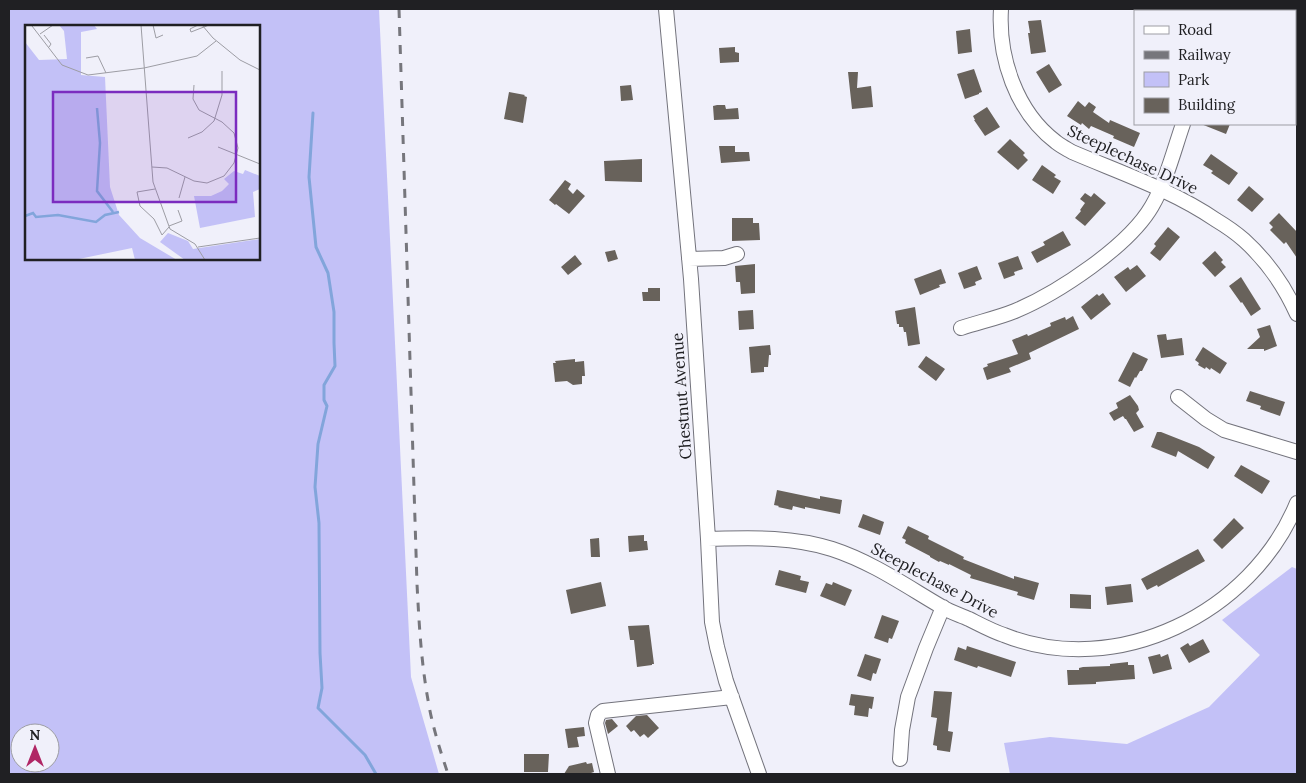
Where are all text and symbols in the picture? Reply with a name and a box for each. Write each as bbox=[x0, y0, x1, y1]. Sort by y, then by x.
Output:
legend bbox=[1134, 10, 1296, 125]
text: Road bbox=[1178, 20, 1213, 39]
inset map bbox=[25, 25, 260, 260]
text: Railway bbox=[1178, 45, 1231, 64]
text: Park bbox=[1178, 70, 1209, 89]
text: Building bbox=[1178, 95, 1236, 114]
street label: Steeplechase Drive bbox=[1065, 120, 1202, 198]
street label: Chestnut Avenue bbox=[667, 332, 695, 460]
street label: Steeplechase Drive bbox=[868, 538, 1003, 622]
north arrow bbox=[10, 723, 60, 773]
text: N bbox=[30, 726, 41, 744]

